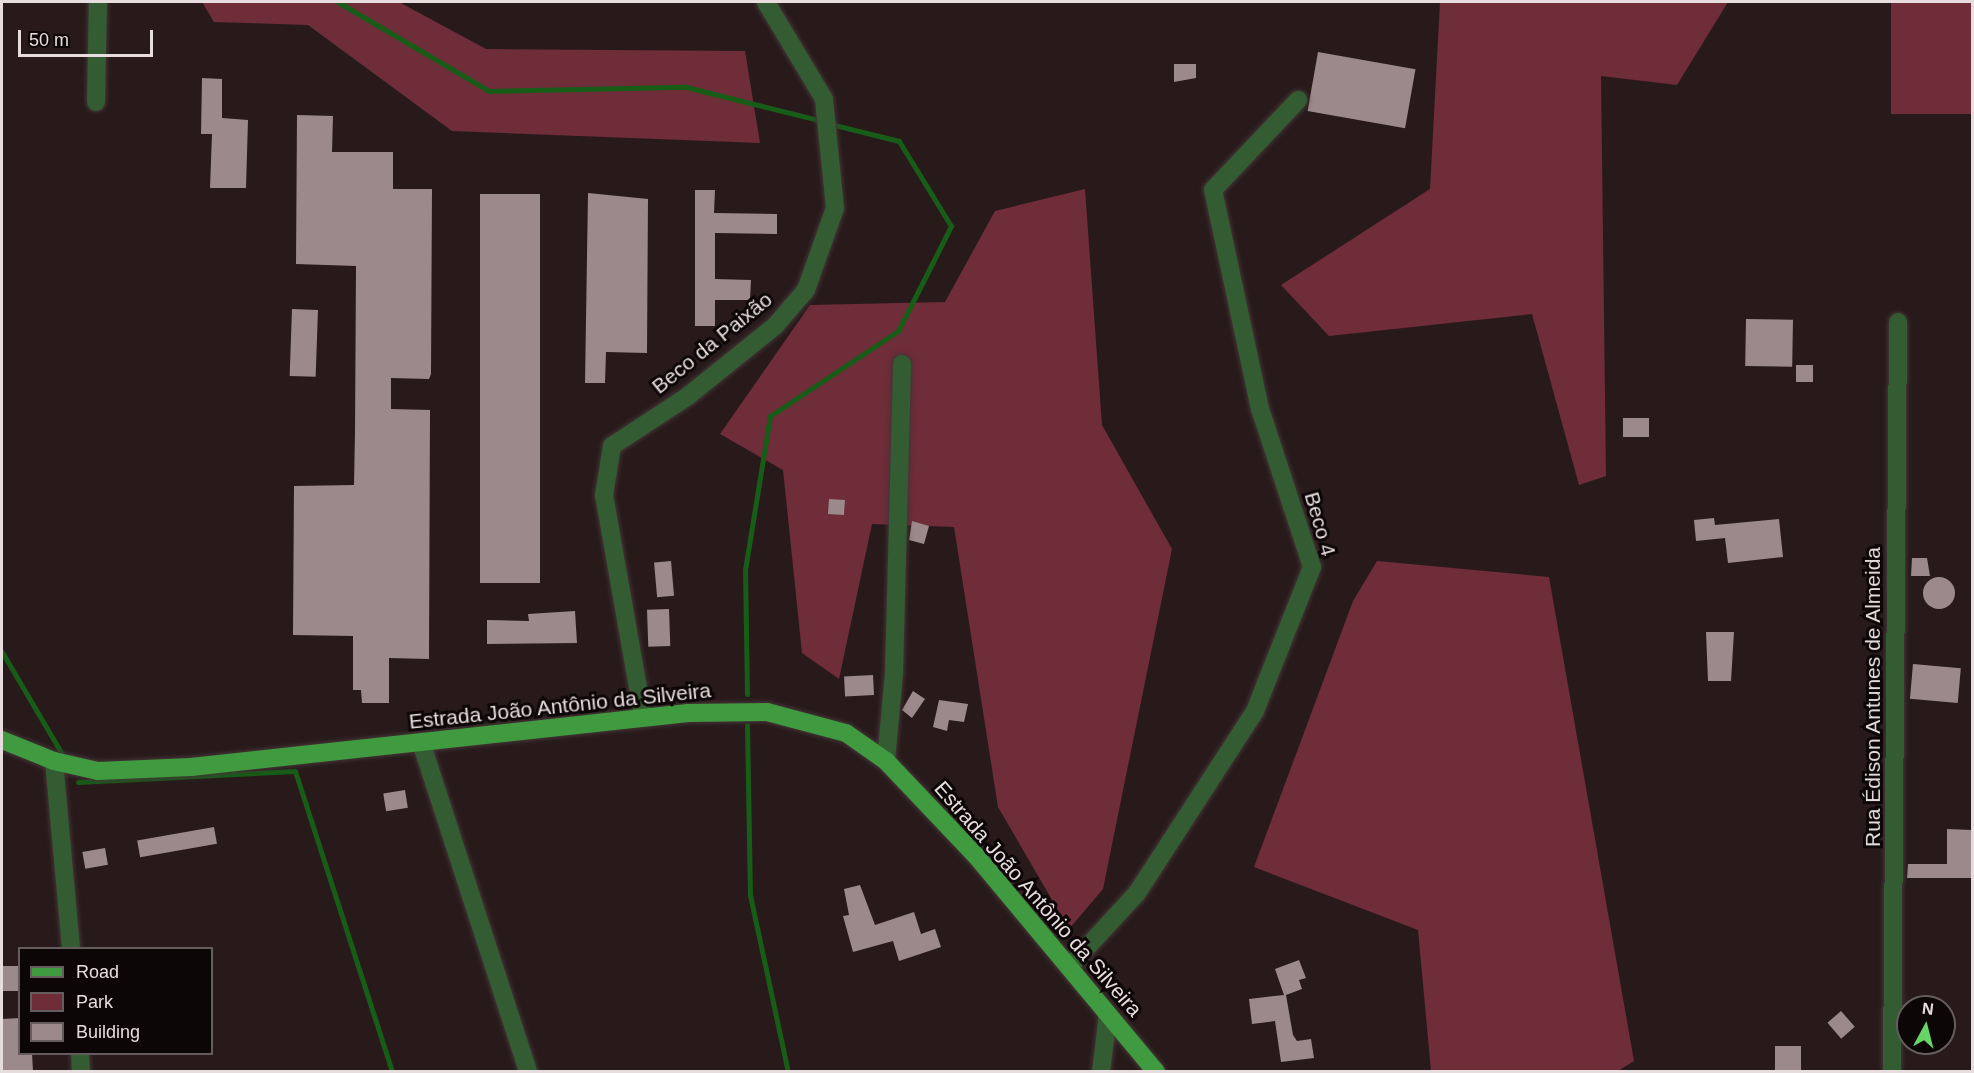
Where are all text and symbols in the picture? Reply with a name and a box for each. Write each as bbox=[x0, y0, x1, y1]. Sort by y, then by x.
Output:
scale bar bbox=[21, 18, 156, 56]
text: 50 m bbox=[29, 30, 69, 50]
street label: Beco da Paixão bbox=[647, 287, 777, 399]
street label: Beco 4 bbox=[1299, 489, 1341, 559]
street label: Rua Édison Antunes de Almeida bbox=[1860, 546, 1886, 848]
street label: Estrada João Antônio da Silveira bbox=[407, 678, 713, 734]
street label: Estrada João Antônio da Silveira bbox=[929, 776, 1147, 1022]
legend bbox=[18, 947, 213, 1055]
text: Road bbox=[76, 962, 119, 982]
text: Park bbox=[76, 992, 113, 1012]
north arrow bbox=[1896, 995, 1956, 1055]
text: N bbox=[1921, 999, 1935, 1018]
text: Building bbox=[76, 1022, 140, 1042]

